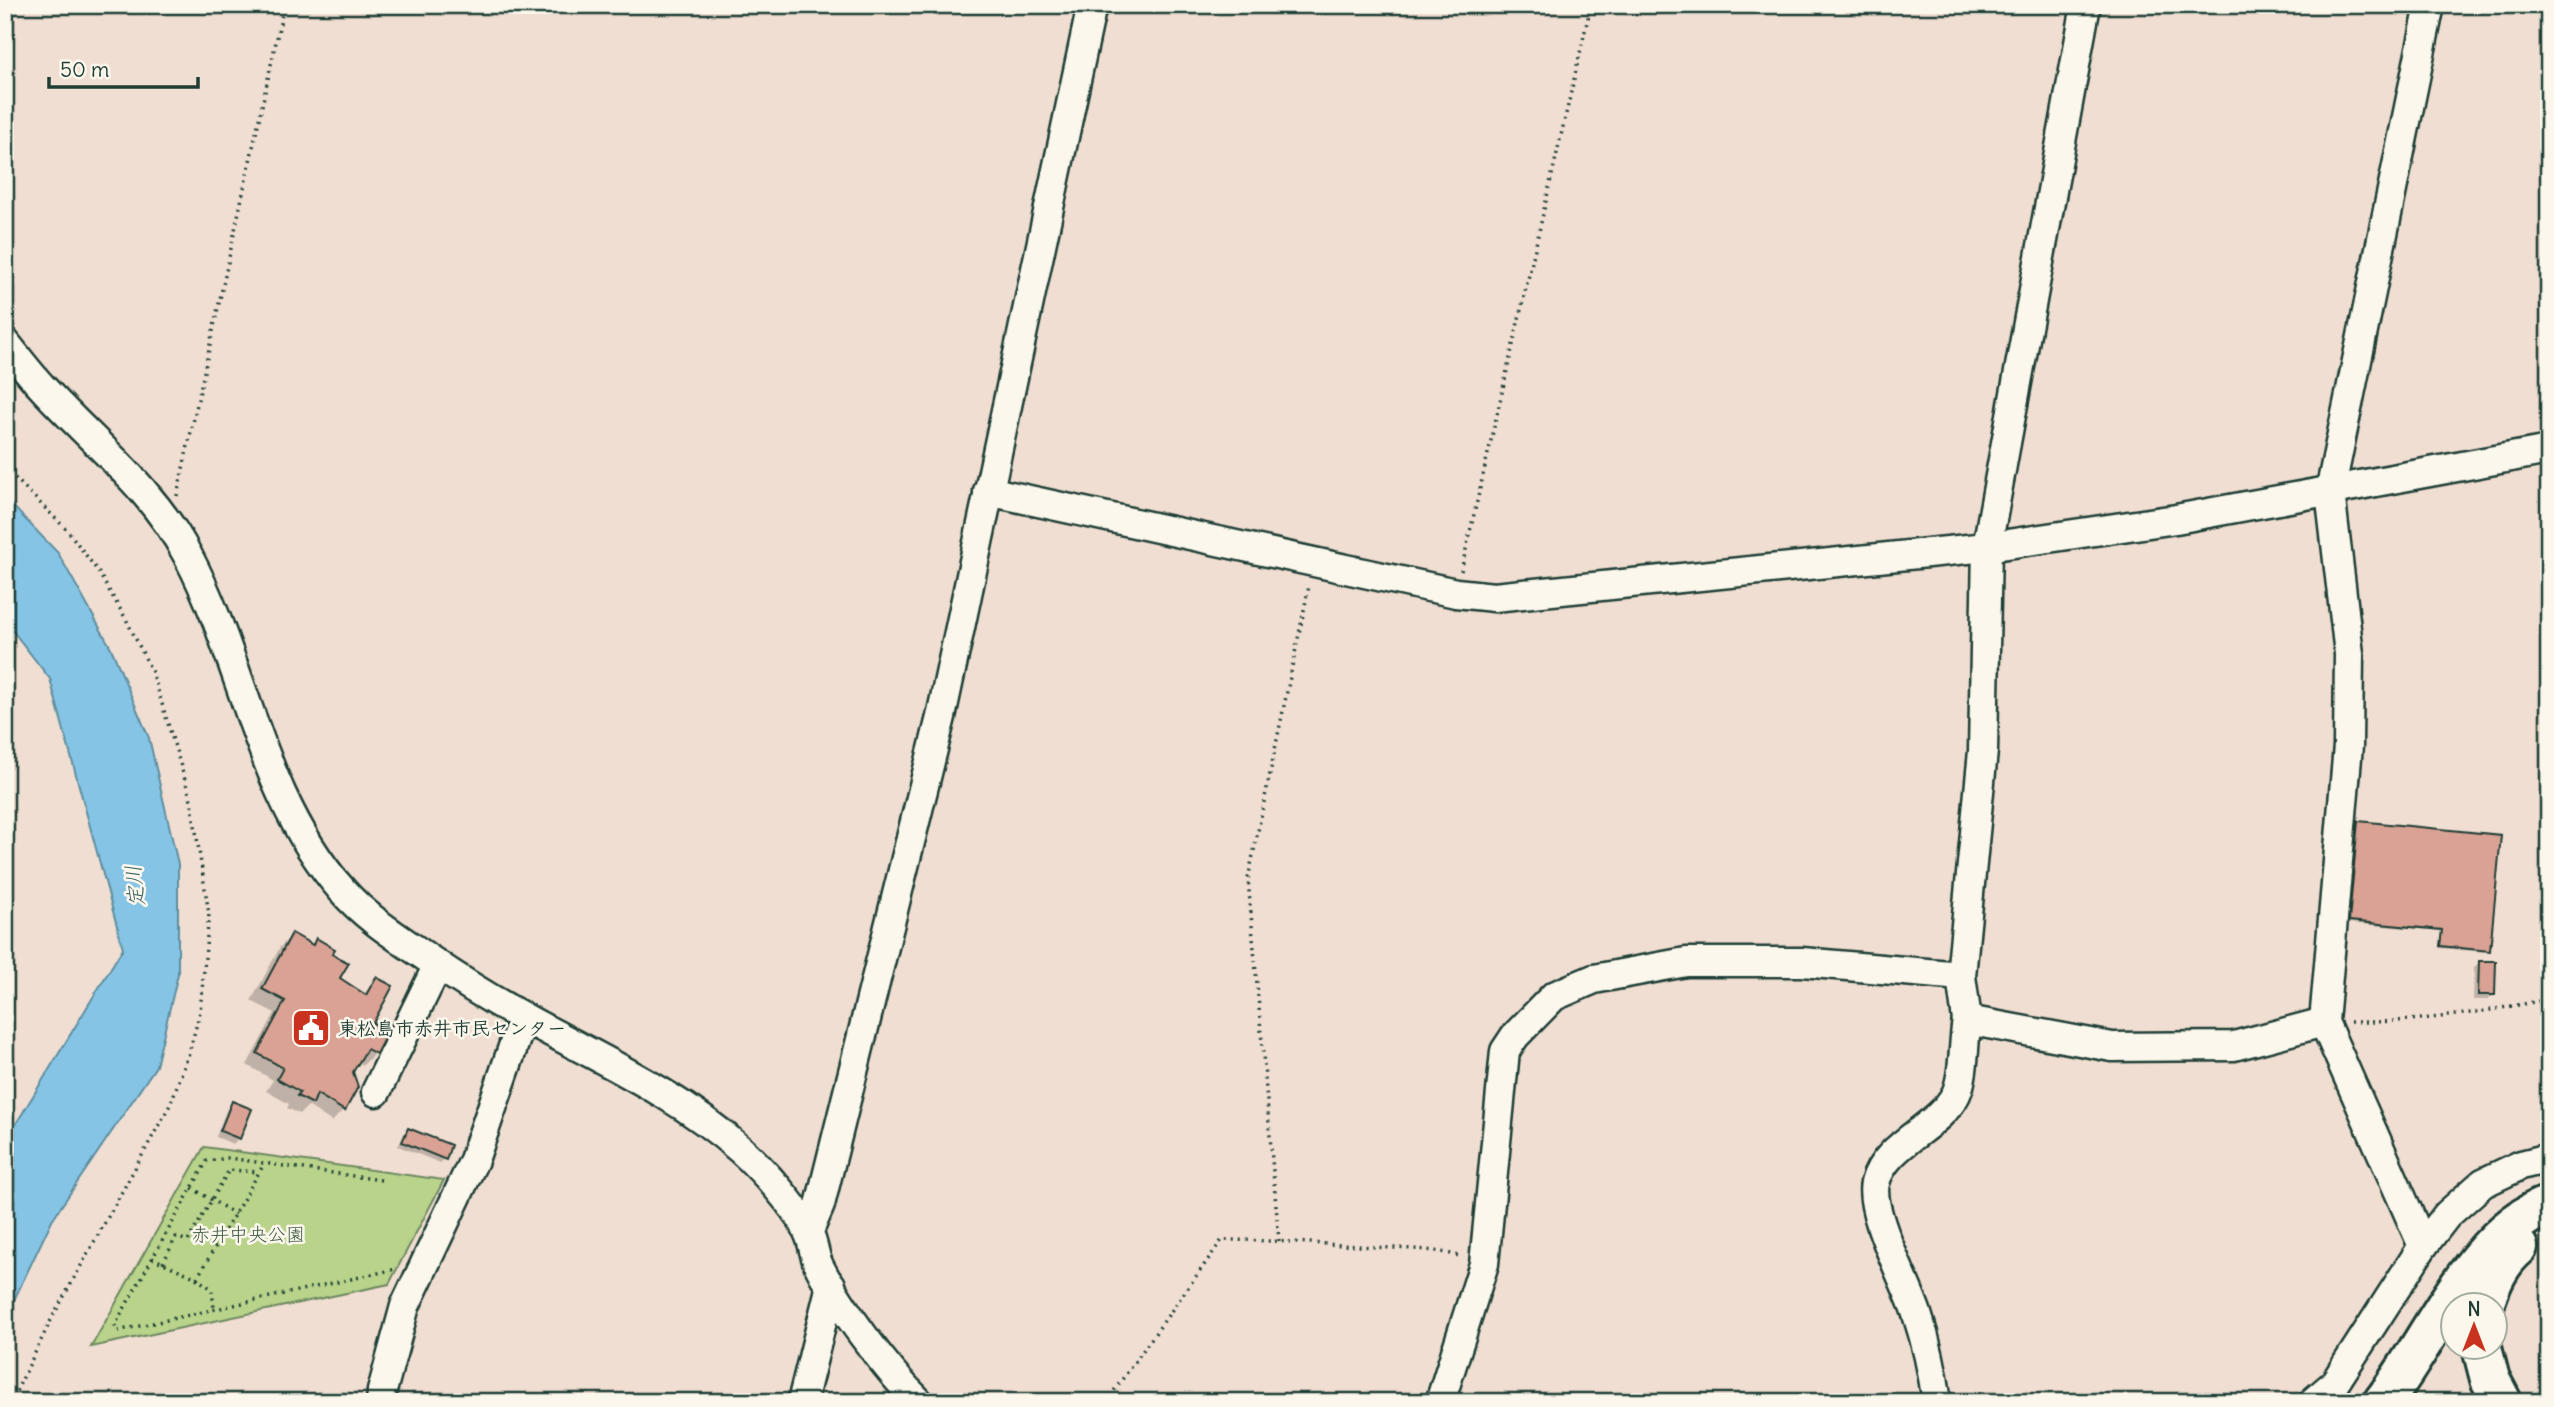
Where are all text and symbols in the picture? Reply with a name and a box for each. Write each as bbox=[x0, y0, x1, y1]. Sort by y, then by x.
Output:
scale bar bbox=[49, 46, 198, 90]
text: 50 m bbox=[60, 56, 109, 83]
water label: 定川 bbox=[119, 864, 150, 908]
public building icon: 東松島市赤井市民センター bbox=[290, 1007, 332, 1049]
place label: 東松島市赤井市民センター bbox=[338, 1016, 566, 1040]
park label: 赤井中央公園 bbox=[191, 1222, 305, 1246]
north arrow bbox=[2438, 1292, 2508, 1362]
text: N bbox=[2467, 1297, 2481, 1321]

